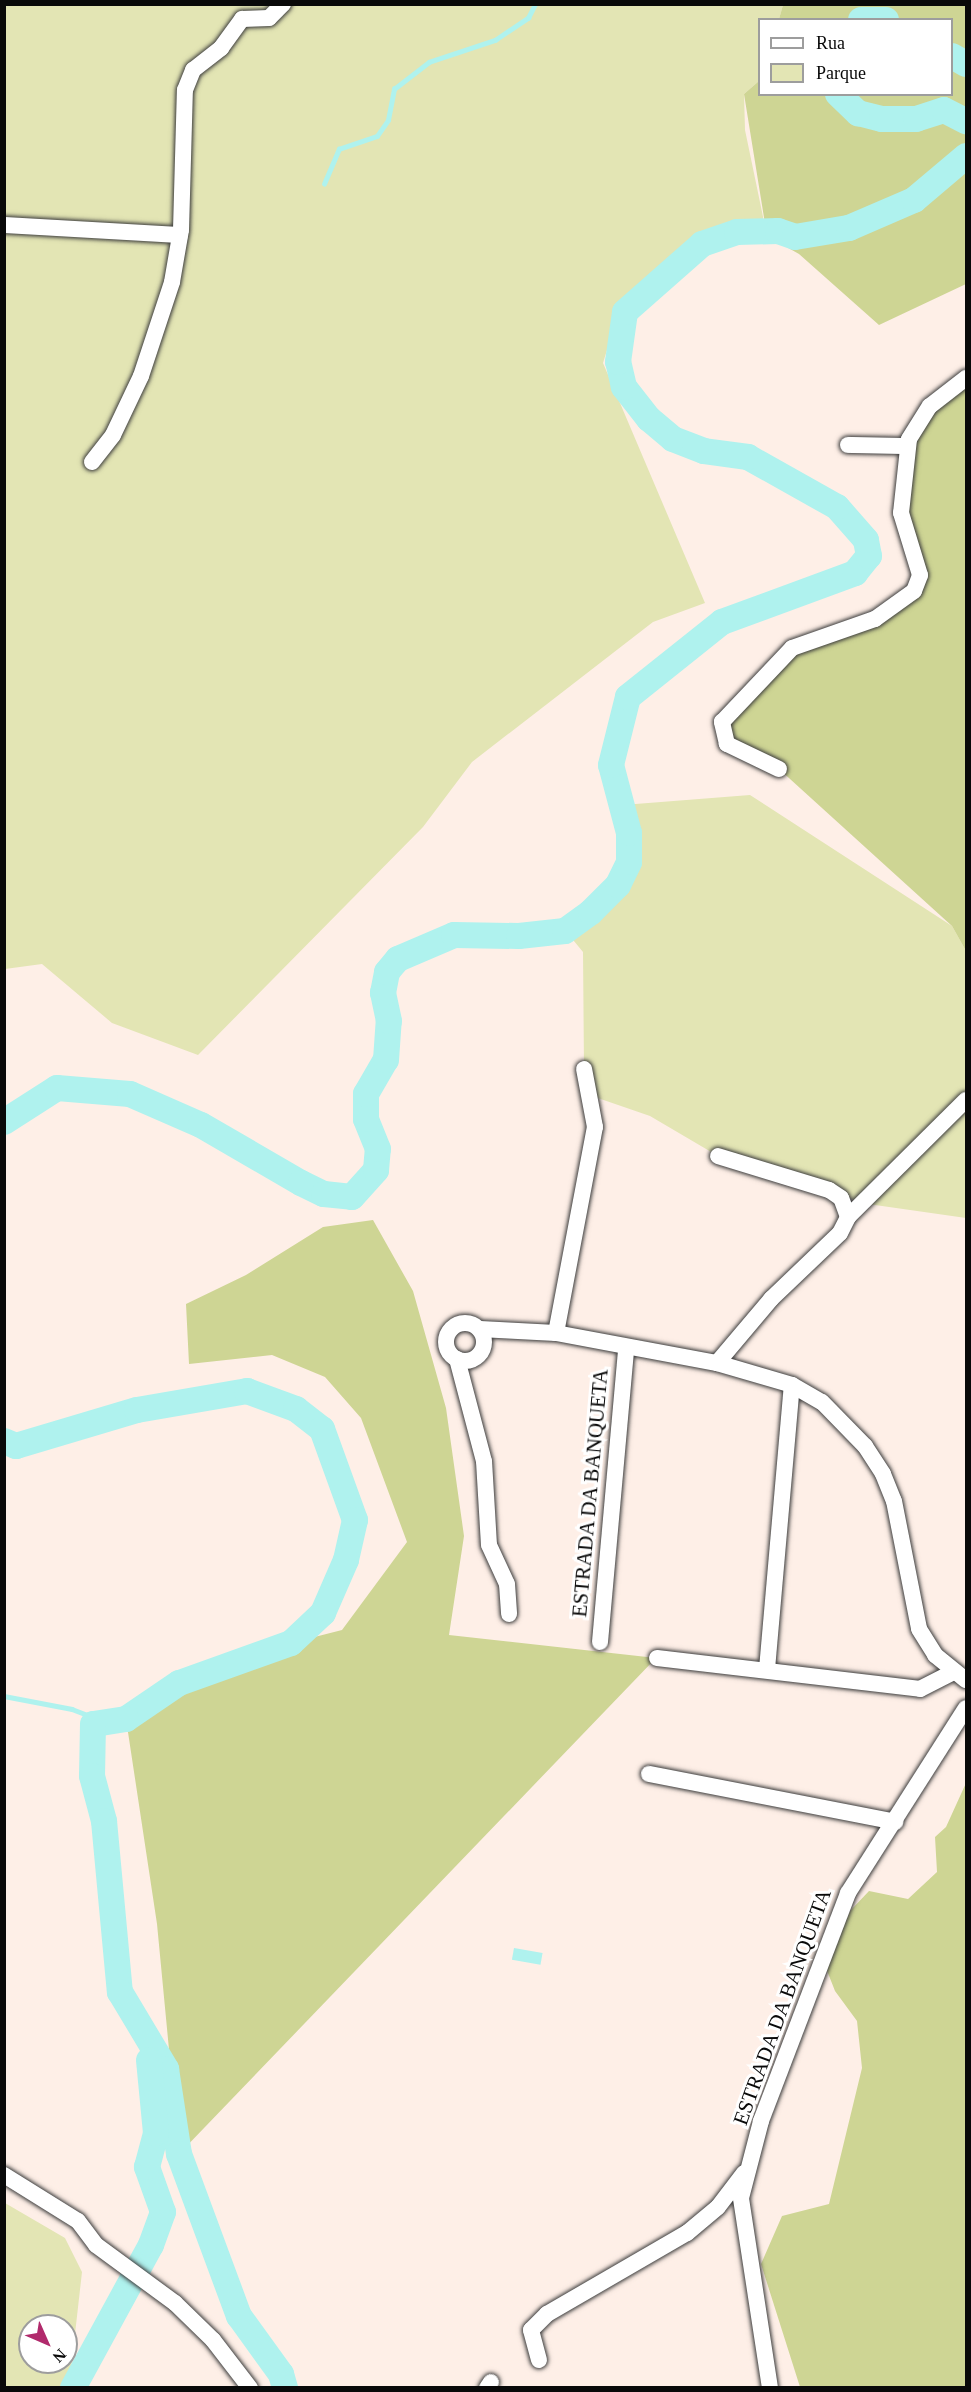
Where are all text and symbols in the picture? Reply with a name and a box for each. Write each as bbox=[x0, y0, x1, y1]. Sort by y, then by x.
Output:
legend bbox=[758, 18, 953, 96]
text: Rua bbox=[816, 33, 845, 53]
text: Parque bbox=[816, 63, 866, 83]
street label: ESTRADA DA BANQUETA bbox=[566, 1367, 614, 1619]
street label: ESTRADA DA BANQUETA bbox=[727, 1885, 837, 2129]
north arrow bbox=[18, 2314, 78, 2374]
text: N bbox=[50, 2346, 70, 2366]

